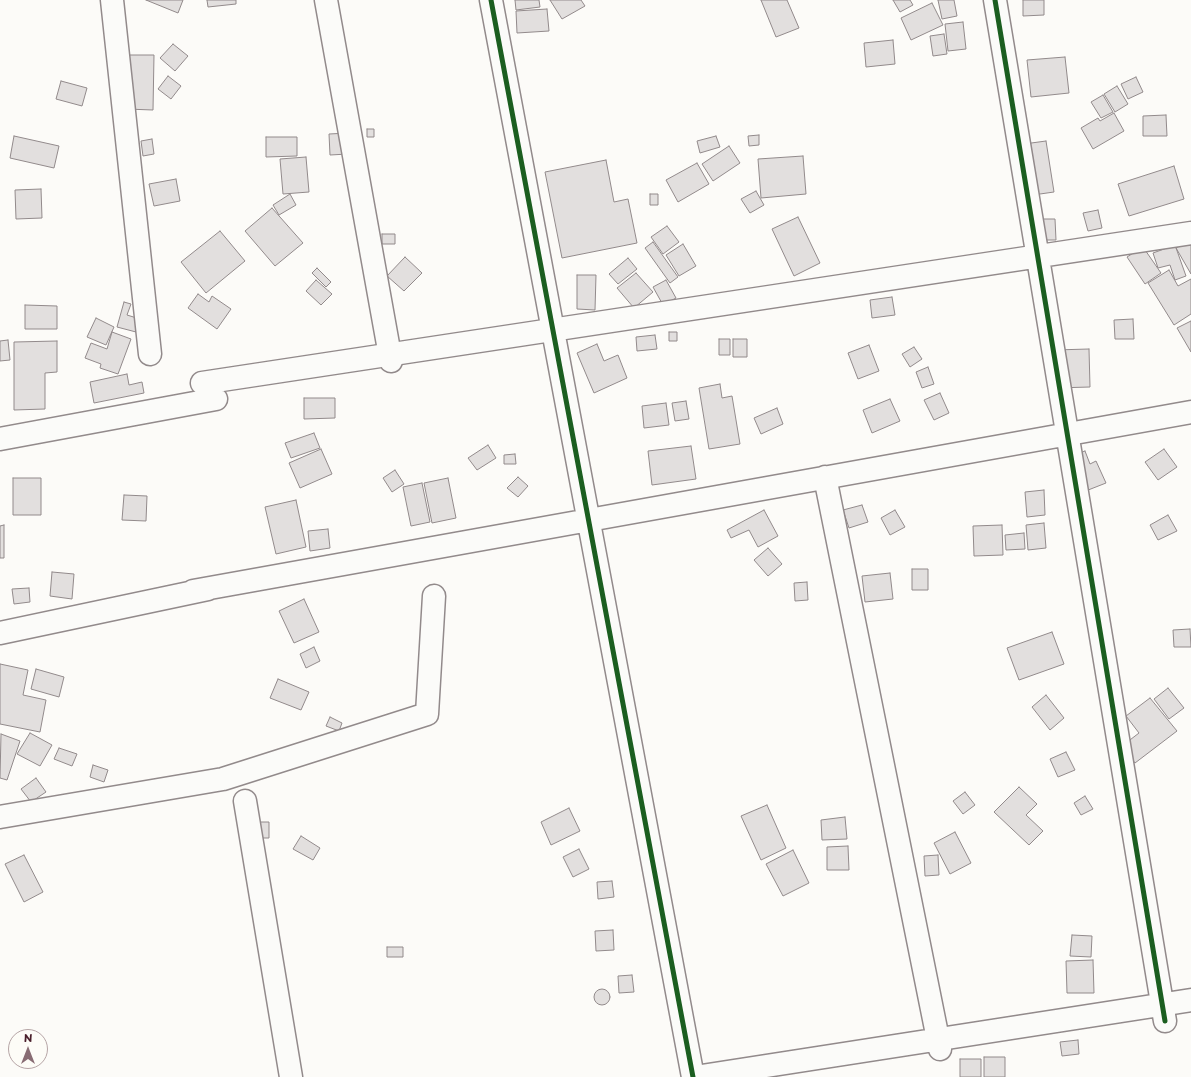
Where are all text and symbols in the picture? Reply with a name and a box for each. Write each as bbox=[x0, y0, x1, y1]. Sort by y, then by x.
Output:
north arrow bbox=[8, 1029, 48, 1069]
text: N bbox=[24, 1029, 32, 1046]

